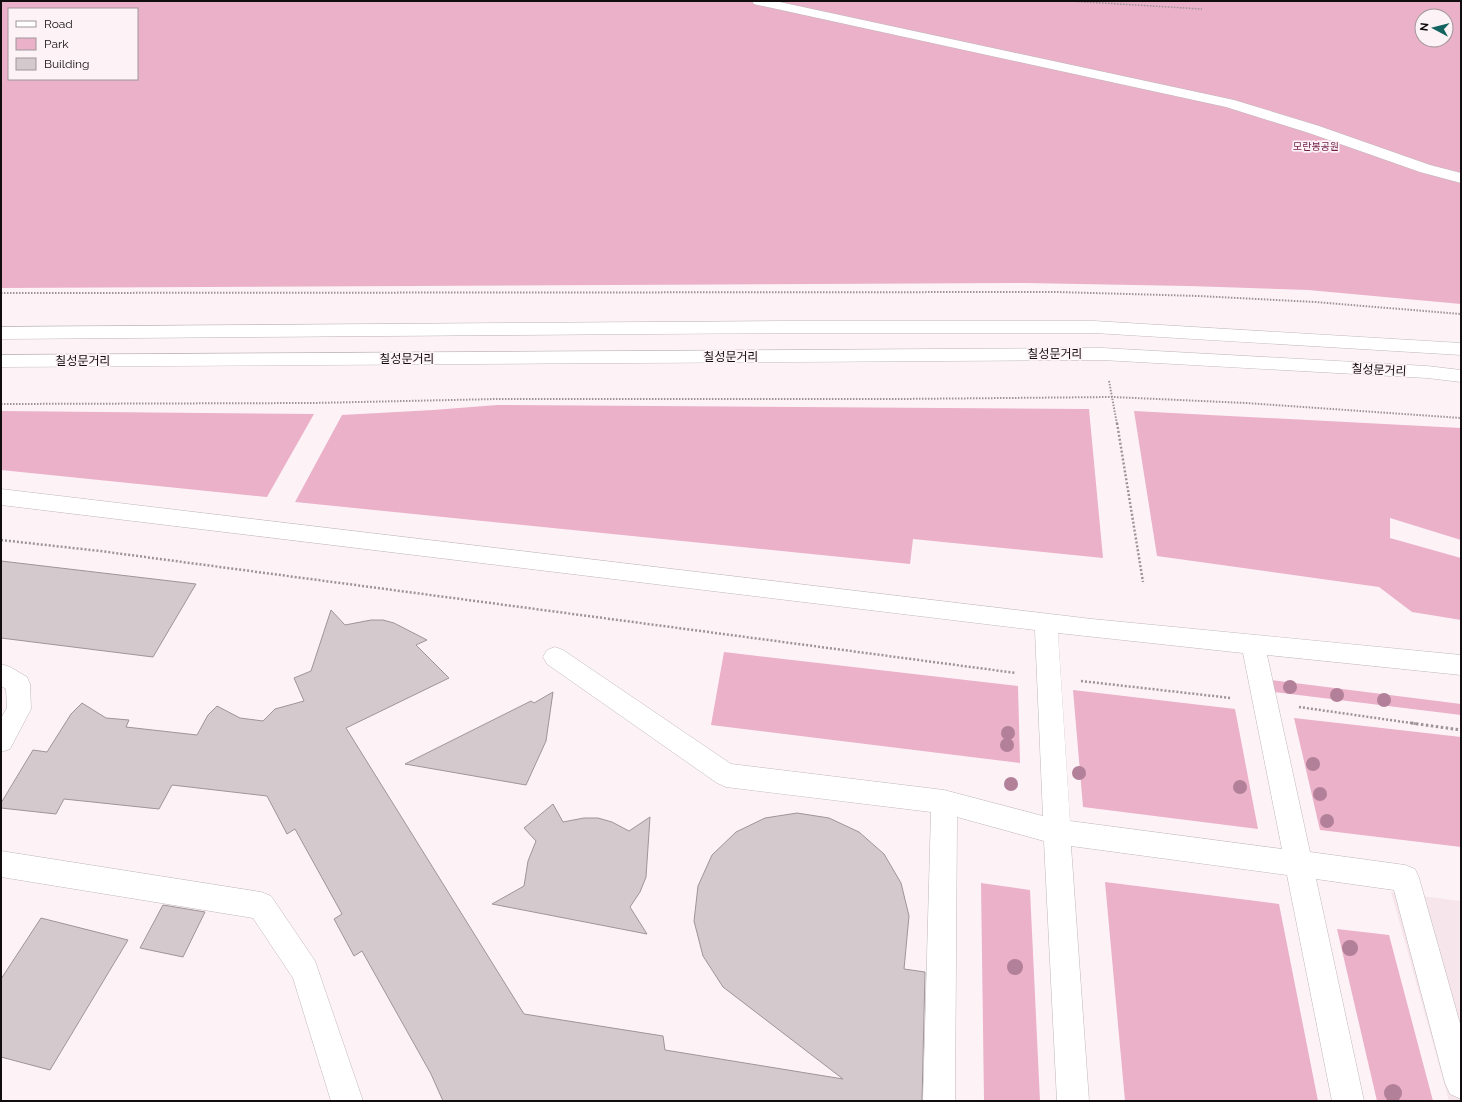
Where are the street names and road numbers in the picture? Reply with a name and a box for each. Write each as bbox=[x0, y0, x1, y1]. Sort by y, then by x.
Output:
street label: 칠성문거리 bbox=[1027, 347, 1083, 361]
street label: 칠성문거리 bbox=[703, 350, 759, 364]
street label: 칠성문거리 bbox=[379, 352, 435, 366]
street label: 칠성문거리 bbox=[55, 354, 111, 368]
street label: 칠성문거리 bbox=[1351, 362, 1407, 378]

